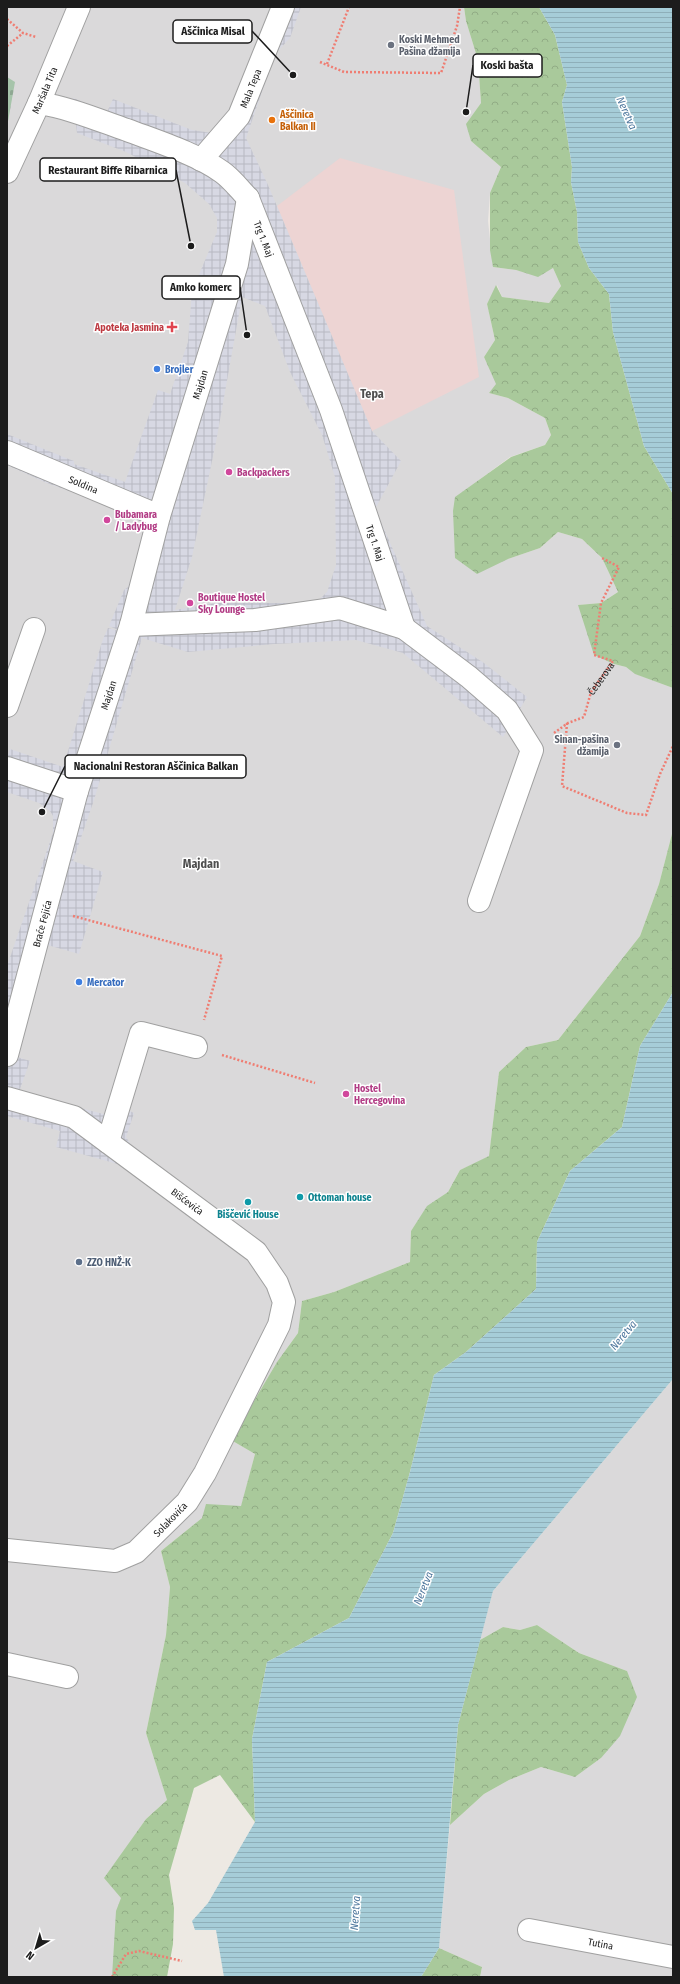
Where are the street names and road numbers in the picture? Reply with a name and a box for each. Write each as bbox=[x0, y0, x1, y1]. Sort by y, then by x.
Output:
street label: Maršala Tita bbox=[30, 65, 60, 116]
street label: Mala Tepa bbox=[238, 67, 264, 110]
street label: Trg 1. Maj bbox=[251, 219, 275, 259]
street label: Majdan bbox=[191, 369, 211, 401]
street label: Soldina bbox=[67, 474, 100, 497]
street label: Trg 1. Maj bbox=[363, 523, 386, 563]
street label: Čeberova bbox=[584, 660, 617, 698]
street label: Majdan bbox=[99, 679, 120, 712]
street label: Braće Fejića bbox=[31, 899, 55, 949]
street label: Bišćevića bbox=[168, 1186, 206, 1218]
street label: Solakovića bbox=[151, 1500, 190, 1540]
street label: Tutina bbox=[587, 1936, 614, 1953]

